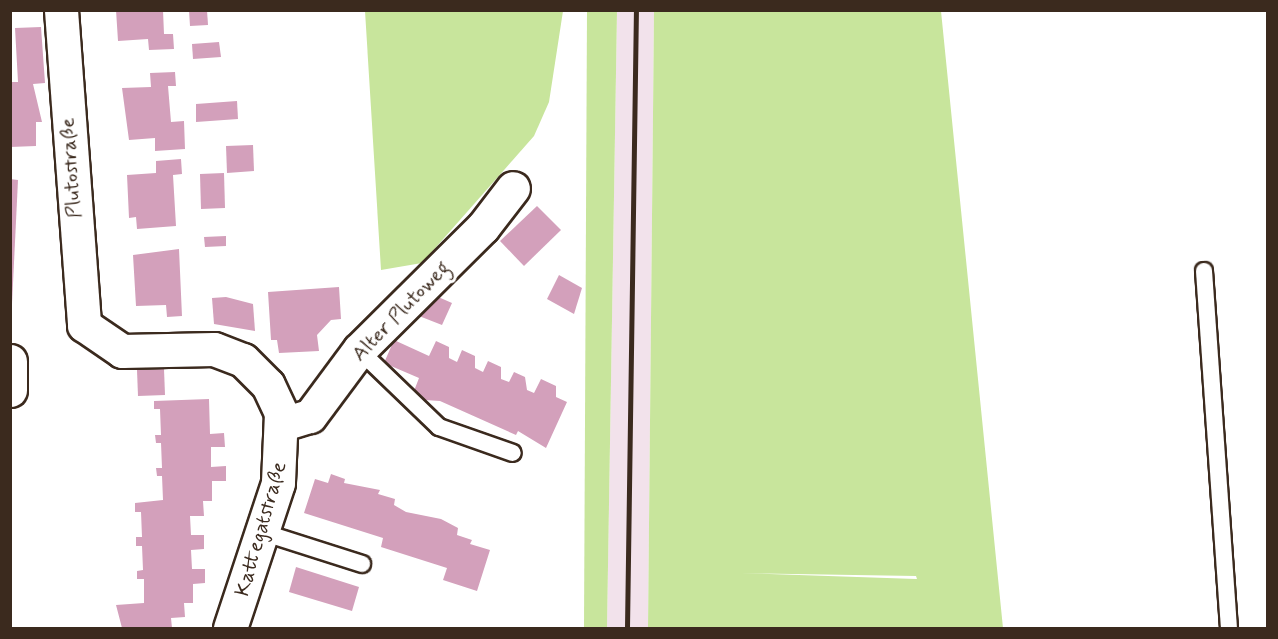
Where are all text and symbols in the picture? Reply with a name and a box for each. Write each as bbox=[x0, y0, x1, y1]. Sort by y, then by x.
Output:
street label: Plutostraße bbox=[55, 117, 87, 219]
street label: Alter Plutoweg bbox=[347, 255, 455, 367]
street label: Kattegatstraße bbox=[230, 459, 292, 599]

